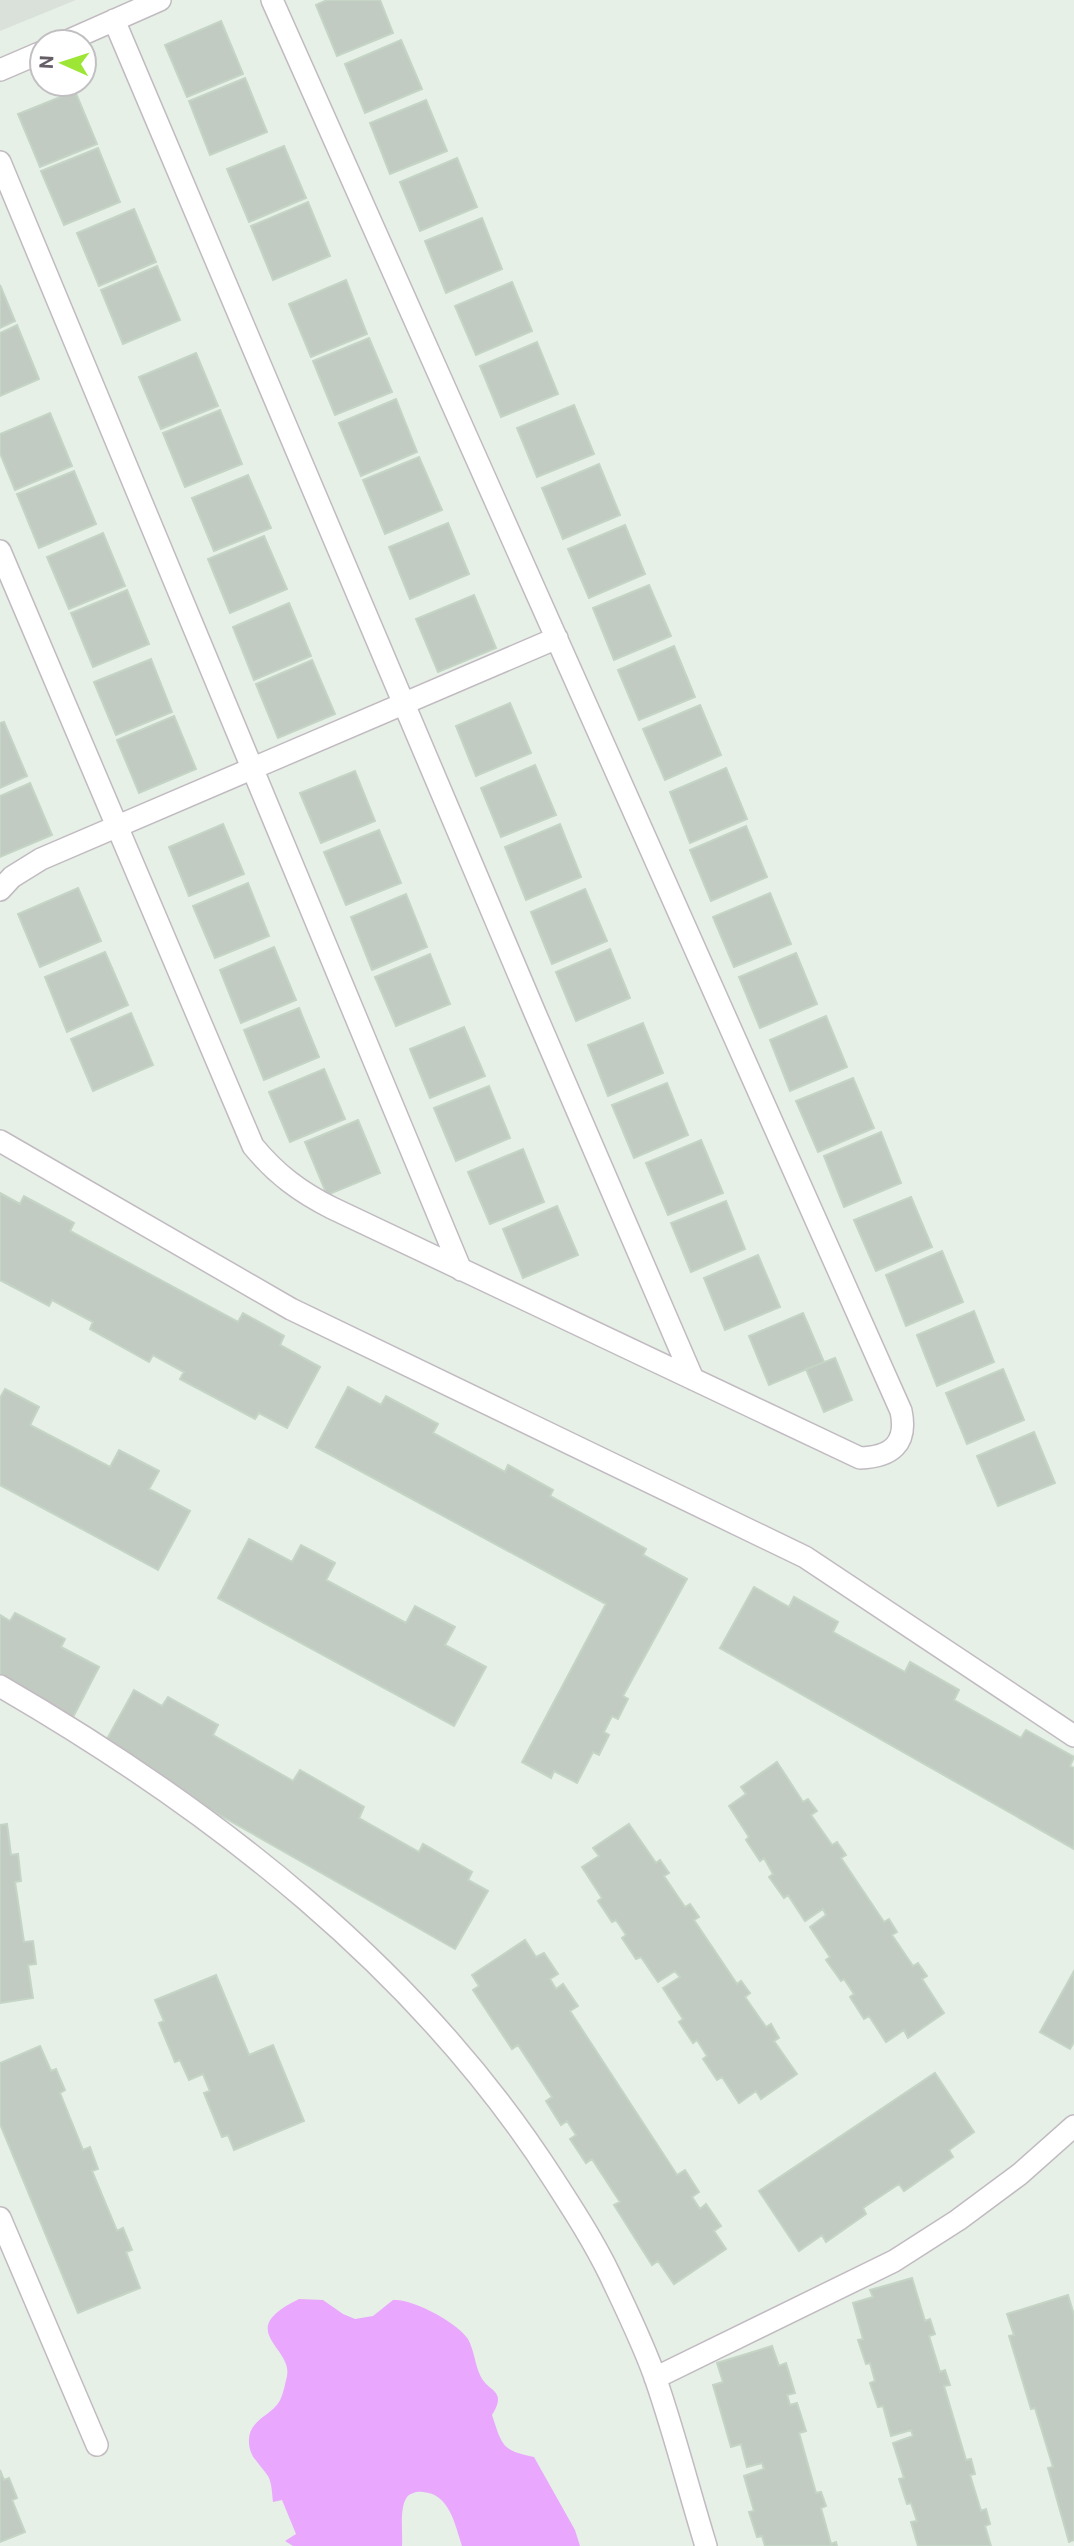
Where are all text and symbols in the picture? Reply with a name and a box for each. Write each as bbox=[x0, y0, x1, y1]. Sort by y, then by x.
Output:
north arrow bbox=[28, 28, 98, 98]
text: N bbox=[35, 55, 58, 69]

